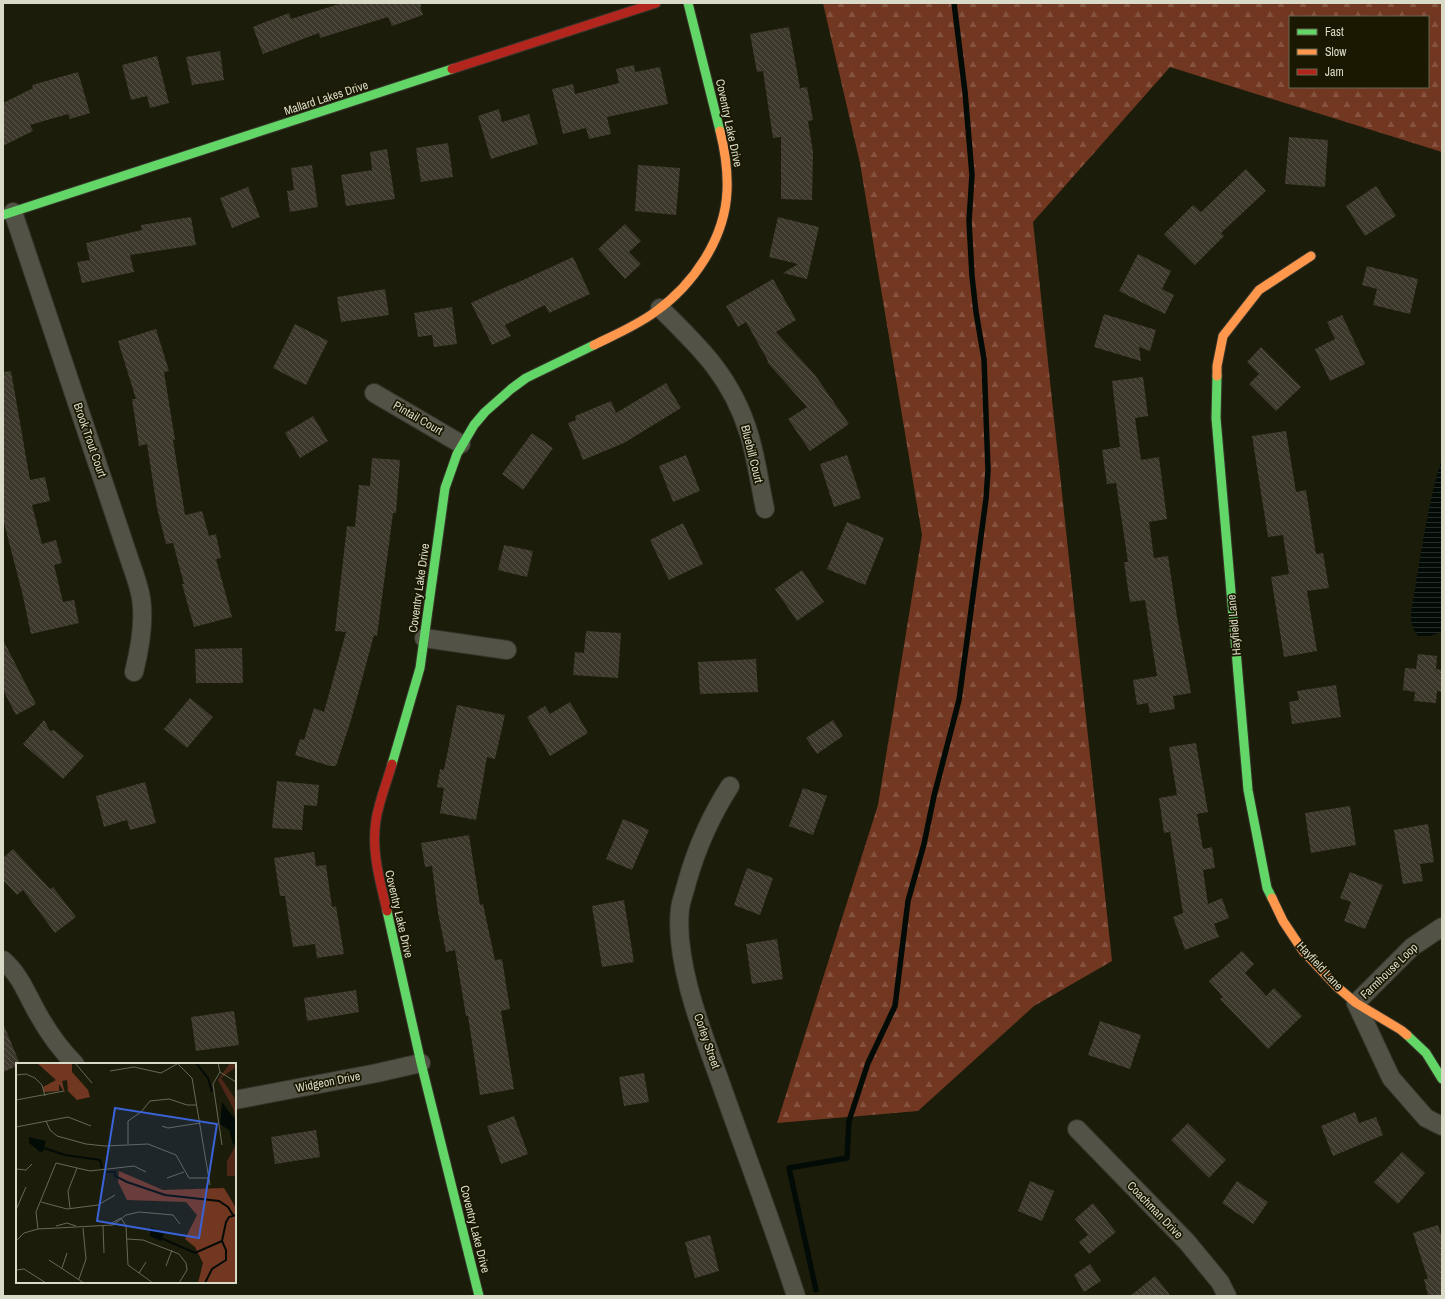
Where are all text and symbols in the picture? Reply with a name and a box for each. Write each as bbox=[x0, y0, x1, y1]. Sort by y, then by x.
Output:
legend bbox=[1289, 16, 1429, 88]
text: Fast bbox=[1325, 24, 1344, 40]
text: Slow bbox=[1325, 44, 1347, 60]
text: Jam bbox=[1325, 64, 1344, 80]
street label: Mallard Lakes Drive bbox=[282, 77, 370, 119]
street label: Coventry Lake Drive bbox=[712, 77, 746, 169]
street label: Pintail Court bbox=[390, 397, 446, 439]
street label: Brook Trout Court bbox=[70, 401, 110, 480]
street label: Bluebill Court bbox=[737, 423, 767, 485]
street label: Coventry Lake Drive bbox=[405, 542, 433, 634]
street label: Hayfield Lane bbox=[1223, 594, 1245, 656]
street label: Coventry Lake Drive bbox=[381, 868, 417, 960]
street label: Hayfield Lane bbox=[1293, 938, 1347, 994]
street label: Farmhouse Loop bbox=[1357, 940, 1421, 1002]
street label: Corley Street bbox=[690, 1011, 724, 1071]
inset map bbox=[16, 1063, 236, 1283]
street label: Widgeon Drive bbox=[294, 1068, 362, 1096]
street label: Coachman Drive bbox=[1124, 1178, 1186, 1242]
street label: Coventry Lake Drive bbox=[456, 1184, 494, 1274]

